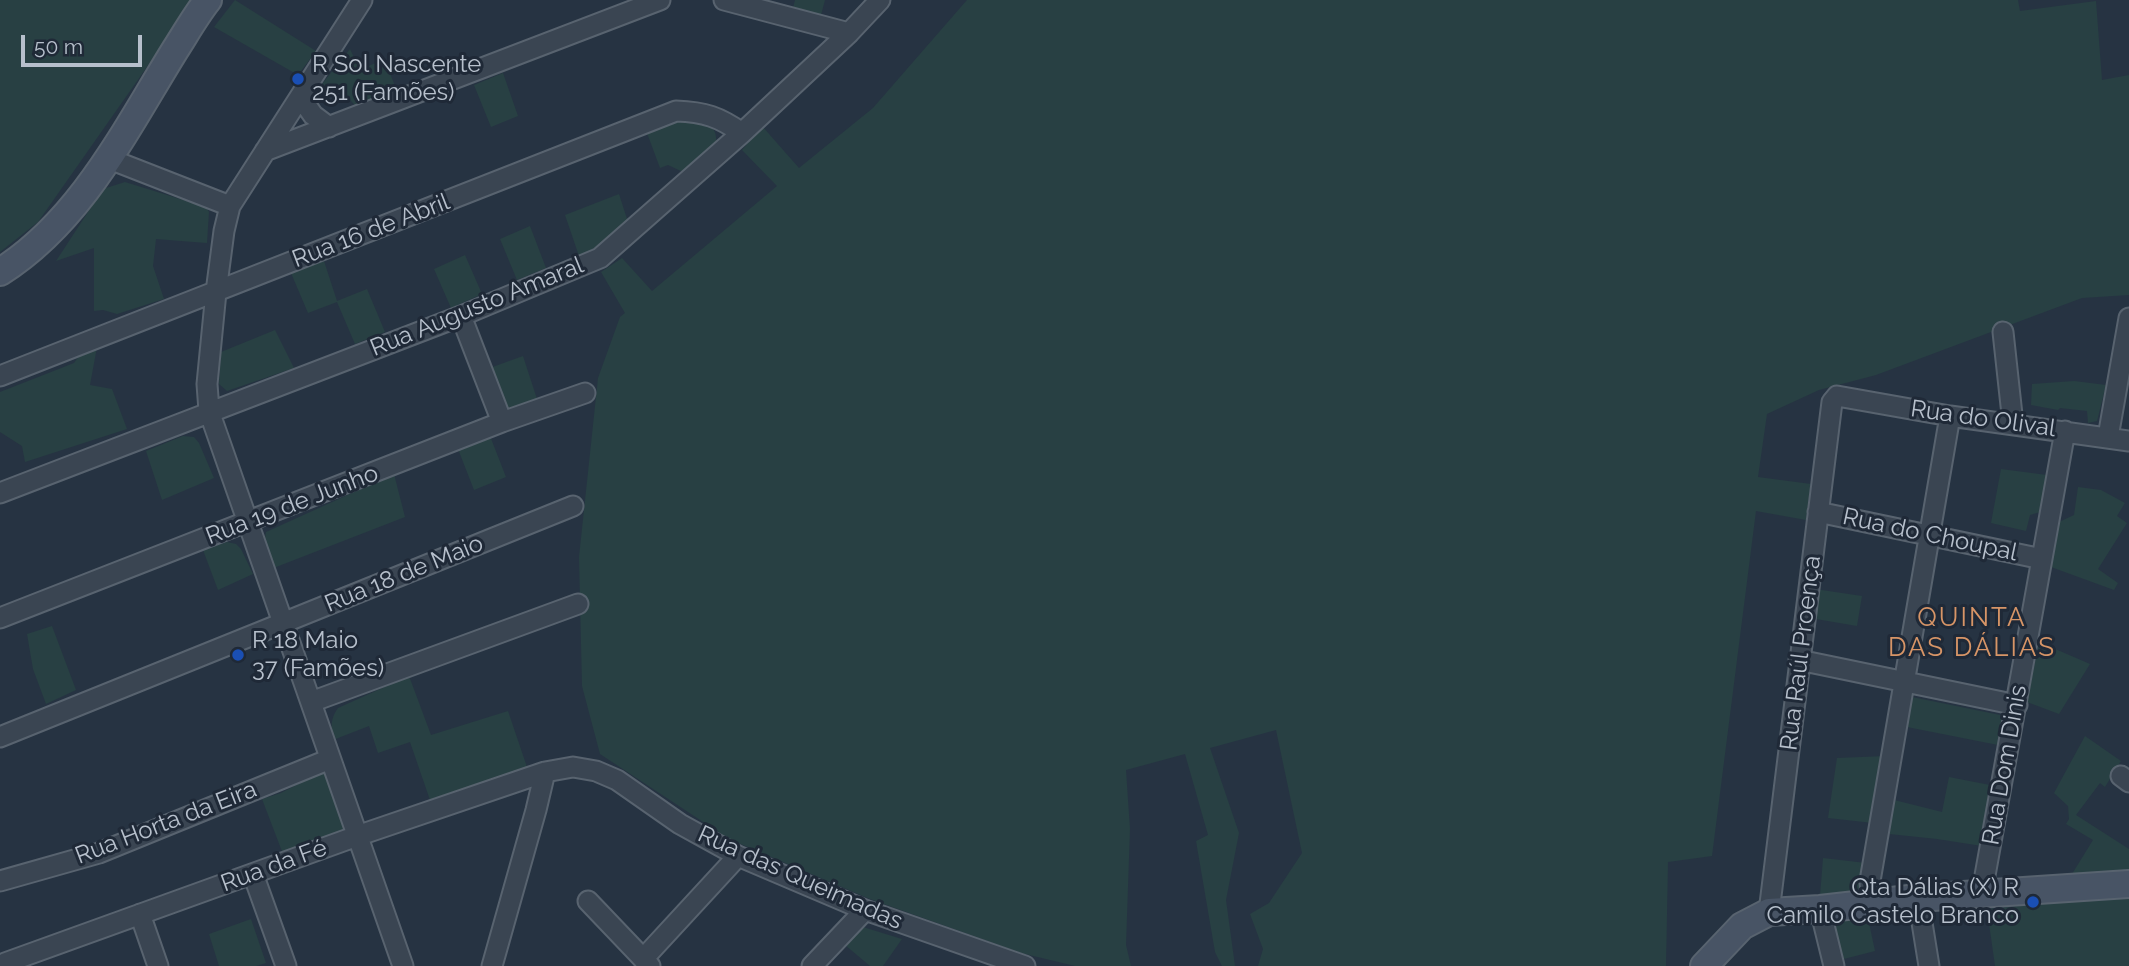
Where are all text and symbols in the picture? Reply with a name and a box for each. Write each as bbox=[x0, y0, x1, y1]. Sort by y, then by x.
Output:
scale bar bbox=[24, 21, 145, 65]
text: 50 m bbox=[34, 34, 83, 59]
place label: R Sol Nascente 251 (Famões) bbox=[312, 51, 481, 107]
marker: R Sol Nascente 251 (Famões) bbox=[290, 71, 306, 87]
street label: Rua 16 de Abril bbox=[288, 188, 454, 274]
street label: Rua Augusto Amaral bbox=[366, 251, 588, 363]
street label: Rua do Olival bbox=[1909, 395, 2057, 443]
street label: Rua 19 de Junho bbox=[202, 459, 382, 551]
street label: Rua do Choupal bbox=[1840, 502, 2020, 568]
street label: Rua 18 de Maio bbox=[321, 529, 487, 619]
street label: Rua Raúl Proença bbox=[1775, 554, 1827, 752]
district label: QUINTA DAS DÁLIAS bbox=[1889, 602, 2055, 664]
place label: R 18 Maio 37 (Famões) bbox=[252, 627, 384, 683]
marker: R 18 Maio 37 (Famões) bbox=[230, 647, 246, 663]
street label: Rua Dom Dinis bbox=[1977, 683, 2033, 847]
street label: Rua Horta da Eira bbox=[71, 775, 261, 871]
street label: Rua das Queimadas bbox=[693, 820, 907, 936]
street label: Rua da Fé bbox=[217, 834, 331, 898]
place label: Qta Dálias (X) R Camilo Castelo Branco bbox=[1766, 874, 2019, 930]
marker: Qta Dálias (X) R Camilo Castelo Branco bbox=[2025, 894, 2041, 910]

